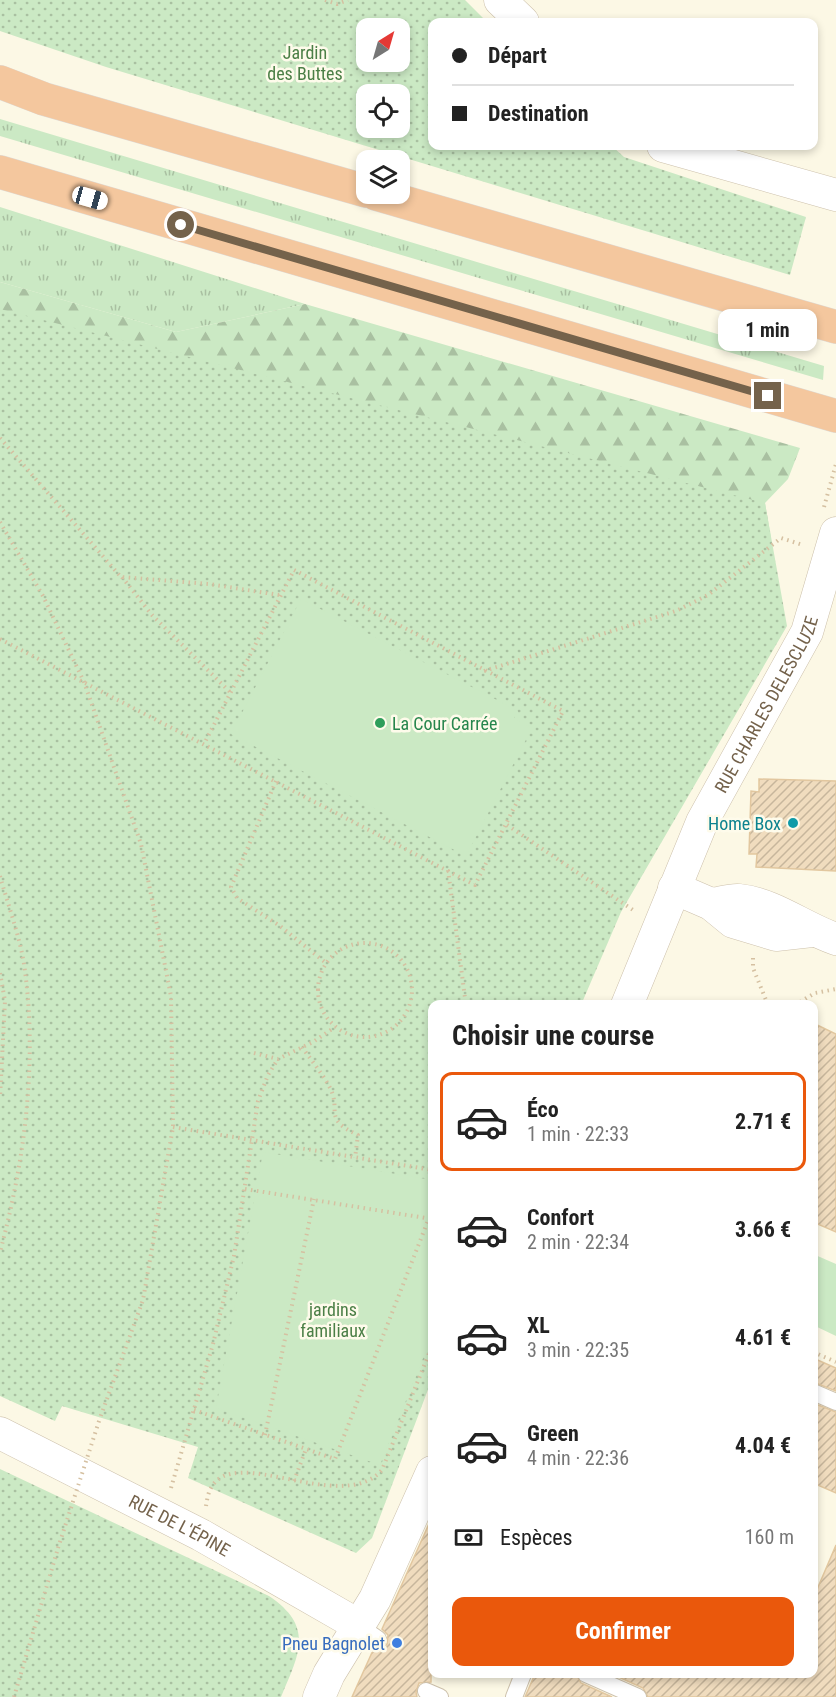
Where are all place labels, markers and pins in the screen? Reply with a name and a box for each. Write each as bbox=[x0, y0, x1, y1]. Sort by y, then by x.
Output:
place label: La Cour Carrée bbox=[392, 713, 497, 734]
marker: La Cour Carrée bbox=[373, 716, 387, 730]
place label: Home Box bbox=[708, 813, 781, 834]
marker: Home Box bbox=[786, 816, 800, 830]
place label: Pneu Bagnolet bbox=[282, 1633, 385, 1654]
marker: Pneu Bagnolet bbox=[390, 1636, 404, 1650]

